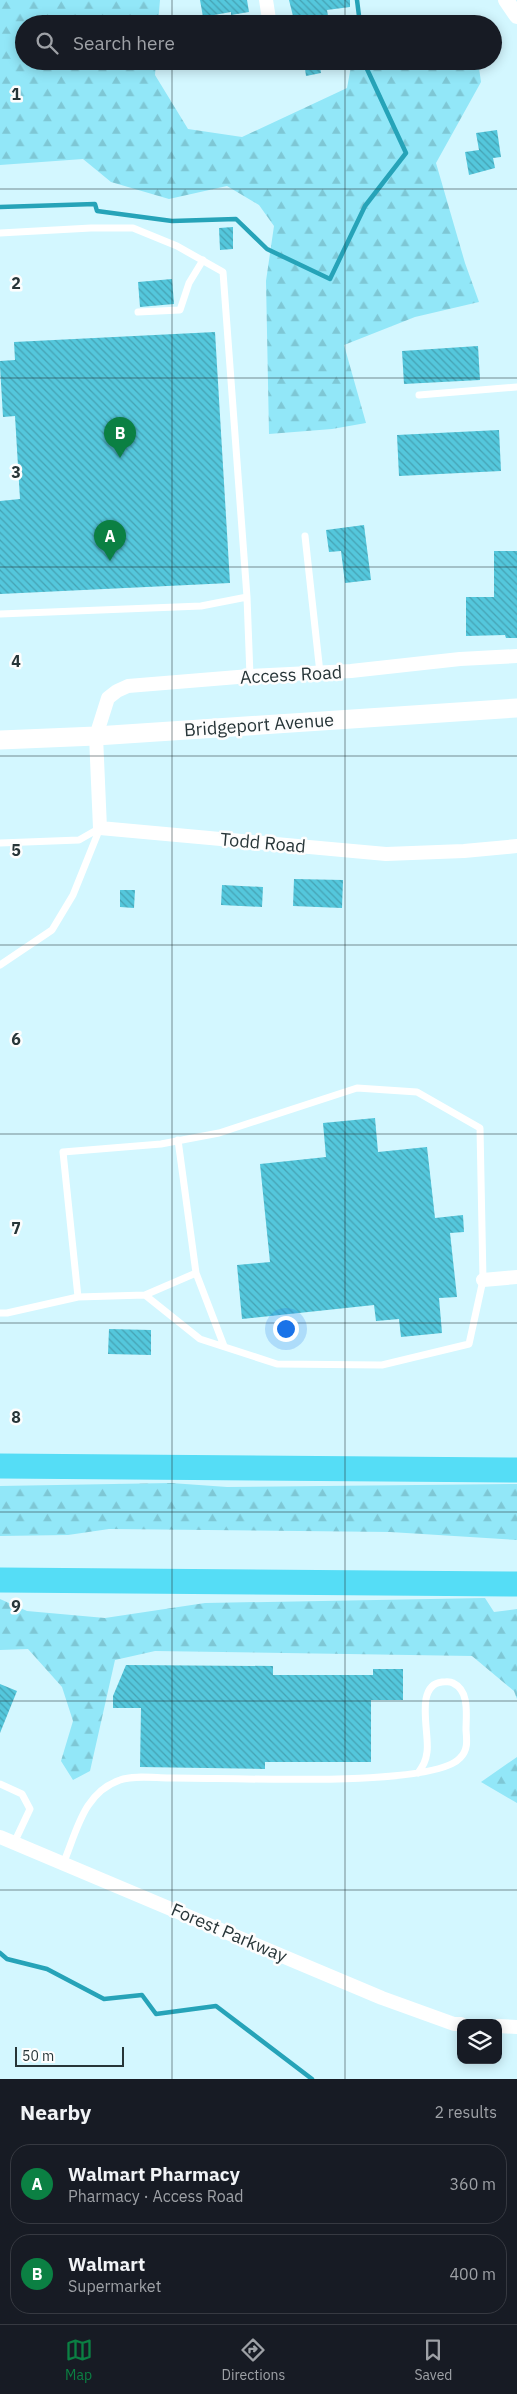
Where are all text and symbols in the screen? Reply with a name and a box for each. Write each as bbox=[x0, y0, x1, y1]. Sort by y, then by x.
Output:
search box bbox=[15, 15, 502, 70]
icon: search bbox=[33, 29, 61, 57]
text: Search here bbox=[73, 31, 175, 55]
text: 1 bbox=[11, 84, 21, 104]
text: 2 bbox=[11, 273, 21, 293]
pin: B bbox=[104, 417, 136, 458]
text: 3 bbox=[11, 462, 21, 482]
pin: A bbox=[94, 520, 126, 561]
text: 4 bbox=[11, 651, 21, 671]
street label: Access Road bbox=[239, 660, 343, 689]
street label: Bridgeport Avenue bbox=[183, 708, 335, 741]
street label: Todd Road bbox=[219, 827, 307, 858]
text: 5 bbox=[11, 840, 21, 860]
text: 6 bbox=[11, 1029, 21, 1049]
text: 7 bbox=[11, 1218, 21, 1238]
your location bbox=[273, 1316, 299, 1342]
text: 8 bbox=[11, 1407, 21, 1427]
text: 9 bbox=[11, 1596, 21, 1616]
street label: Forest Parkway bbox=[168, 1898, 291, 1967]
map controls bbox=[457, 2019, 502, 2064]
button: layers bbox=[457, 2019, 502, 2064]
scale bar bbox=[15, 2044, 124, 2067]
text: 50 m bbox=[22, 2047, 54, 2065]
text: Nearby bbox=[20, 2098, 91, 2126]
text: 2 results bbox=[434, 2102, 497, 2122]
text: Walmart Pharmacy bbox=[68, 2162, 240, 2186]
text: A bbox=[32, 2174, 42, 2194]
text: 360 m bbox=[449, 2174, 496, 2194]
text: Pharmacy · Access Road bbox=[68, 2186, 244, 2206]
text: Walmart bbox=[68, 2252, 145, 2276]
text: B bbox=[32, 2264, 42, 2284]
text: 400 m bbox=[449, 2264, 496, 2284]
text: Supermarket bbox=[68, 2276, 161, 2296]
tab: Map bbox=[65, 2336, 93, 2384]
tab: Directions bbox=[222, 2336, 285, 2384]
tab: Saved bbox=[414, 2336, 452, 2384]

